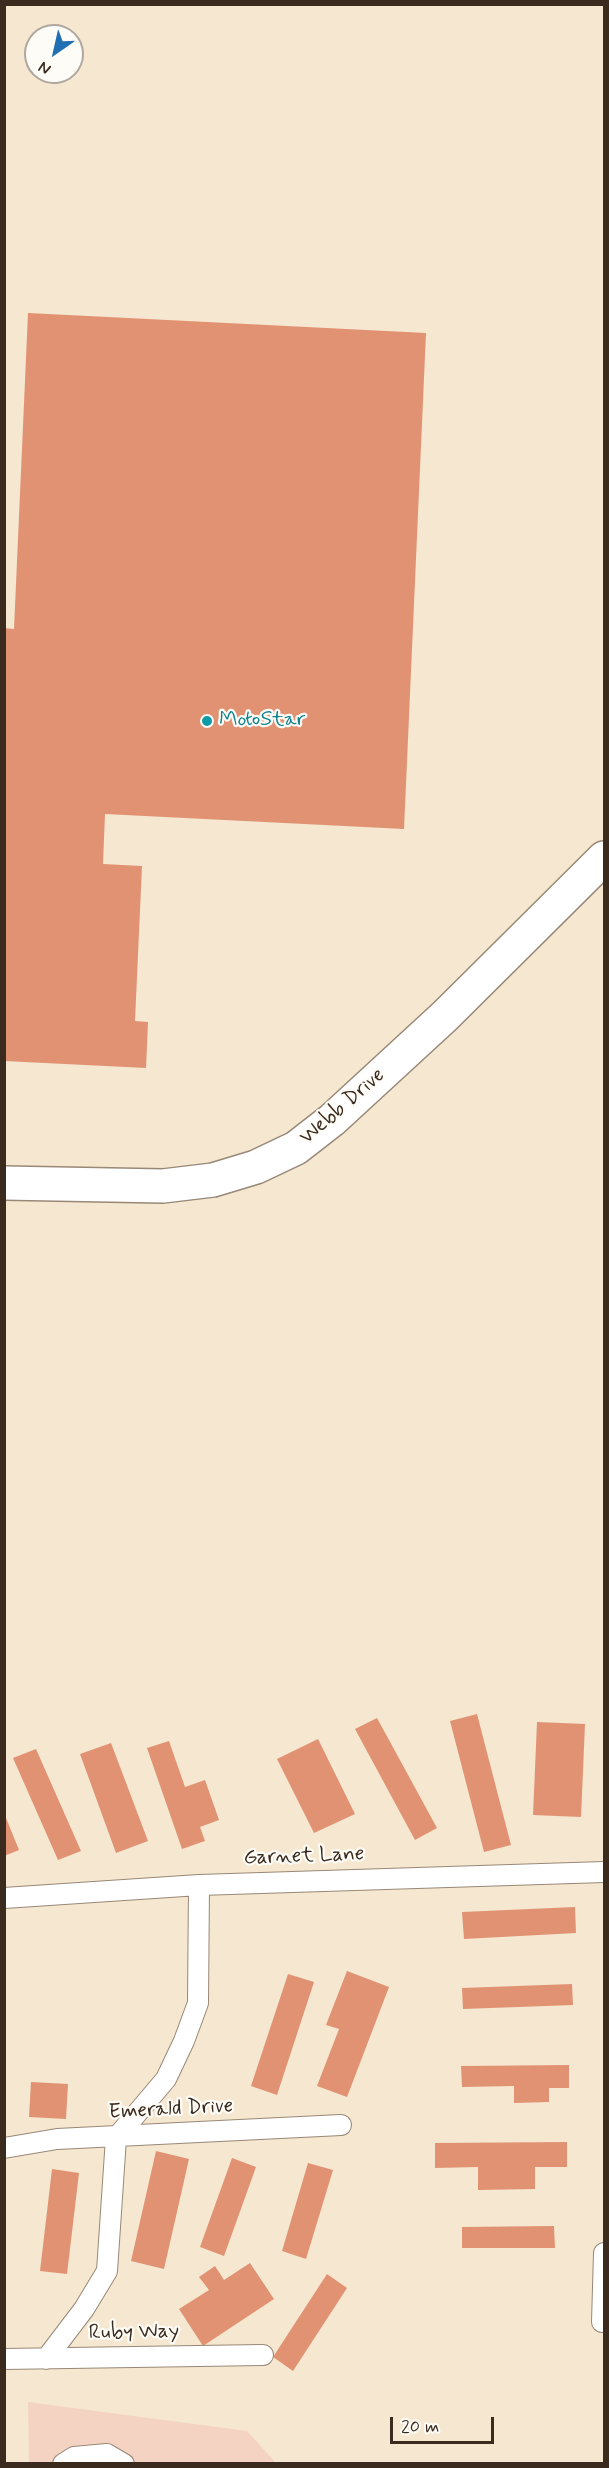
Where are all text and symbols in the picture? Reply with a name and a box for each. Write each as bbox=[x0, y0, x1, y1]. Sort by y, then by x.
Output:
north arrow bbox=[24, 24, 84, 84]
text: N bbox=[34, 56, 55, 79]
place label: MotoStar bbox=[219, 708, 305, 734]
marker: MotoStar bbox=[200, 714, 214, 728]
street label: Webb Drive bbox=[295, 1063, 391, 1151]
street label: Garnet Lane bbox=[243, 1842, 365, 1872]
street label: Emerald Drive bbox=[108, 2094, 234, 2126]
street label: Ruby Way bbox=[89, 2320, 179, 2346]
scale bar bbox=[393, 2405, 496, 2443]
text: 20 m bbox=[401, 2415, 439, 2439]

